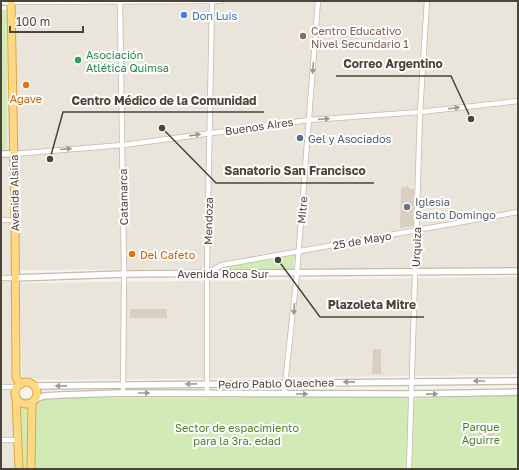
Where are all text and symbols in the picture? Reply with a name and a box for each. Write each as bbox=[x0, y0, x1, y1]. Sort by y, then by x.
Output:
scale bar bbox=[10, 8, 83, 34]
place label: Don Luis bbox=[192, 9, 237, 22]
marker: Don Luis bbox=[179, 10, 189, 20]
text: 100 m bbox=[16, 14, 50, 29]
place label: Centro Educativo Nivel Secundario 1 bbox=[311, 24, 409, 50]
marker: Centro Educativo Nivel Secundario 1 bbox=[298, 31, 308, 41]
place label: Asociación Atlética Quimsa bbox=[86, 48, 169, 74]
callout: Correo Argentino bbox=[336, 52, 451, 76]
marker: Asociación Atlética Quimsa bbox=[73, 55, 83, 65]
text: Correo Argentino bbox=[343, 56, 443, 71]
one-way arrow bbox=[310, 62, 317, 74]
marker: Agave bbox=[21, 80, 31, 90]
callout: Centro Médico de la Comunidad bbox=[63, 88, 264, 112]
place label: Agave bbox=[10, 92, 42, 105]
text: Centro Médico de la Comunidad bbox=[72, 93, 256, 108]
one-way arrow bbox=[447, 105, 460, 111]
street label: Buenos Aires bbox=[224, 115, 294, 137]
one-way arrow bbox=[318, 115, 330, 122]
one-way arrow bbox=[189, 132, 201, 138]
place label: Gel y Asociados bbox=[308, 132, 392, 145]
marker: Gel y Asociados bbox=[295, 133, 305, 143]
one-way arrow bbox=[60, 146, 72, 153]
street label: Avenida Alsina bbox=[7, 154, 21, 232]
callout: Sanatorio San Francisco bbox=[216, 159, 374, 183]
text: Sanatorio San Francisco bbox=[224, 163, 366, 178]
street label: Catamarca bbox=[116, 169, 130, 225]
place label: Iglesia Santo Domingo bbox=[415, 195, 496, 221]
street label: Mitre bbox=[294, 196, 310, 224]
street label: Mendoza bbox=[201, 197, 215, 245]
marker: Iglesia Santo Domingo bbox=[402, 202, 412, 212]
street label: Urquiza bbox=[409, 227, 423, 267]
street label: 25 de Mayo bbox=[332, 228, 393, 252]
place label: Del Cafeto bbox=[140, 248, 196, 261]
marker: Del Cafeto bbox=[127, 249, 137, 259]
street label: Avenida Roca Sur bbox=[177, 267, 269, 280]
callout: Plazoleta Mitre bbox=[320, 293, 424, 317]
text: Plazoleta Mitre bbox=[328, 297, 416, 312]
one-way arrow bbox=[290, 303, 297, 315]
street label: Pedro Pablo Olaechea bbox=[218, 375, 334, 391]
one-way arrow bbox=[472, 378, 485, 384]
one-way arrow bbox=[342, 379, 355, 385]
one-way arrow bbox=[184, 381, 197, 387]
one-way arrow bbox=[54, 383, 67, 389]
one-way arrow bbox=[138, 390, 151, 396]
one-way arrow bbox=[296, 391, 309, 397]
one-way arrow bbox=[426, 391, 439, 397]
park label: Parque Aguirre bbox=[462, 420, 500, 446]
park label: Sector de espacimiento para la 3ra. edad bbox=[175, 421, 299, 447]

